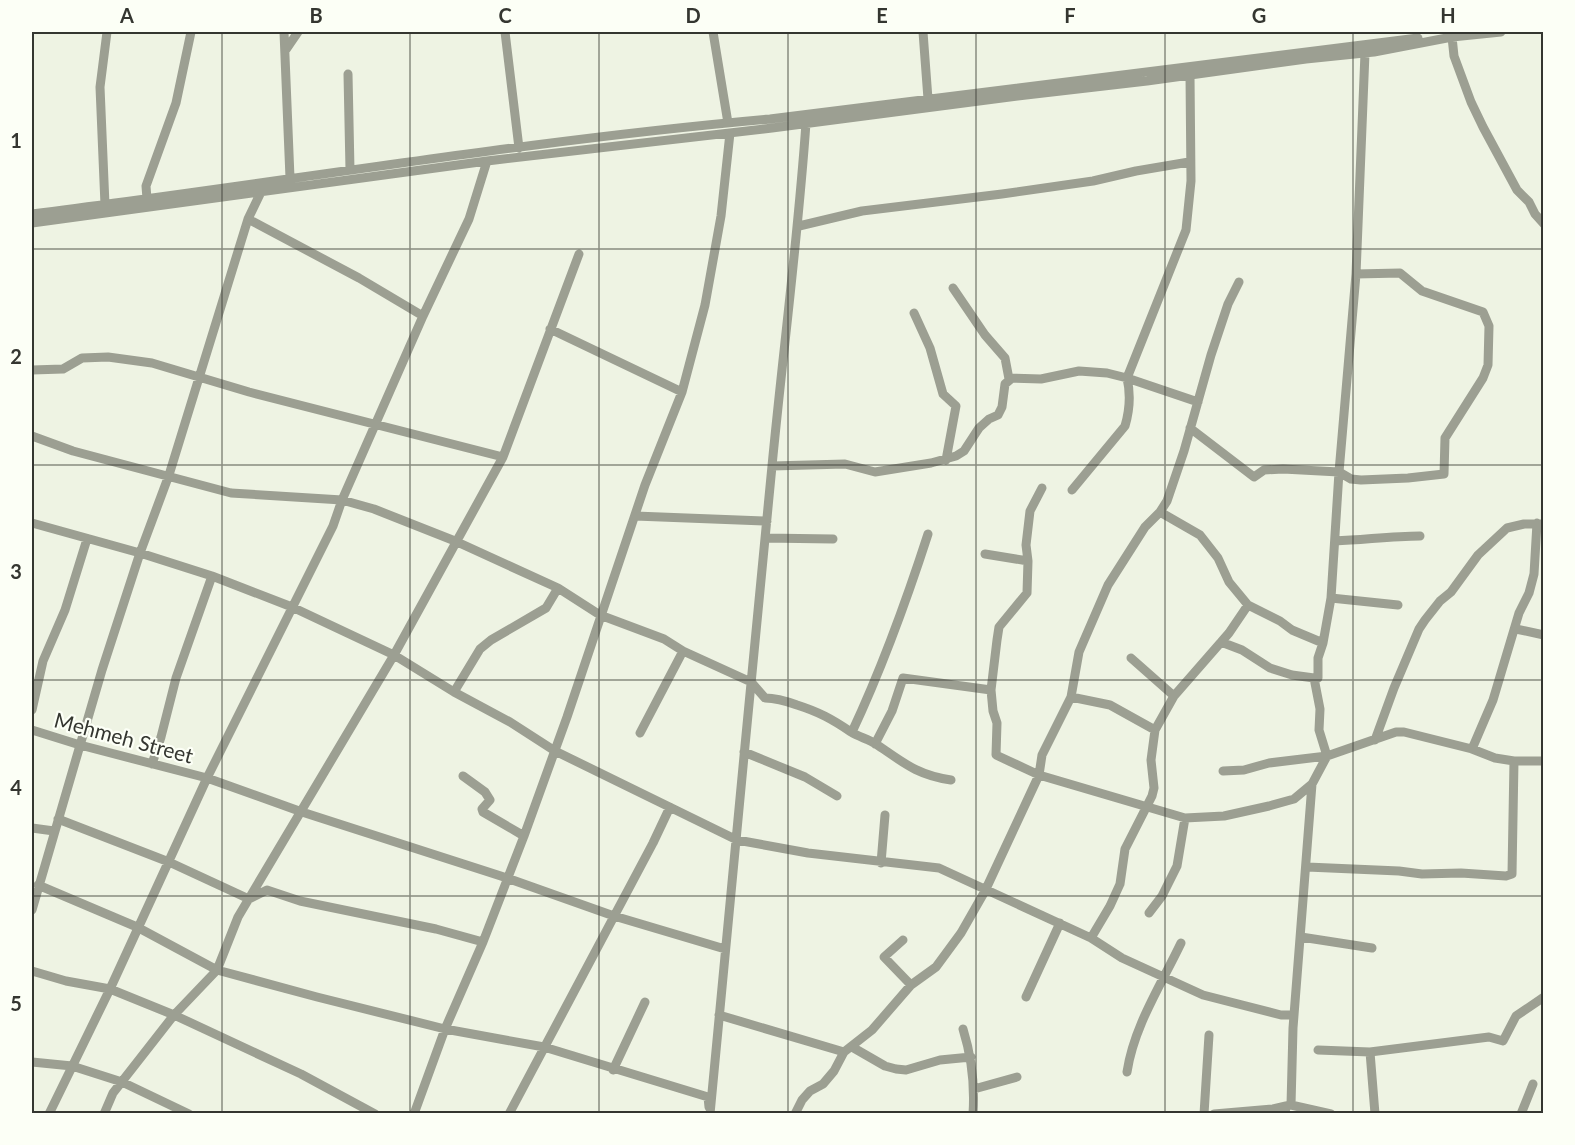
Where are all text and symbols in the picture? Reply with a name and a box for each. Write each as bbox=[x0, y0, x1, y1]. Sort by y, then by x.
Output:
text: A bbox=[119, 3, 134, 27]
text: B bbox=[309, 3, 323, 27]
text: C bbox=[498, 3, 512, 27]
text: D bbox=[685, 3, 701, 27]
text: E bbox=[876, 3, 888, 27]
text: F bbox=[1064, 3, 1076, 27]
text: G bbox=[1252, 3, 1266, 27]
text: H bbox=[1440, 3, 1456, 27]
text: 1 bbox=[10, 128, 22, 152]
text: 2 bbox=[10, 344, 22, 368]
text: 3 bbox=[10, 559, 22, 583]
street label: Mehmeh Street bbox=[52, 706, 197, 768]
text: 4 bbox=[10, 775, 22, 799]
text: 5 bbox=[10, 991, 22, 1015]

